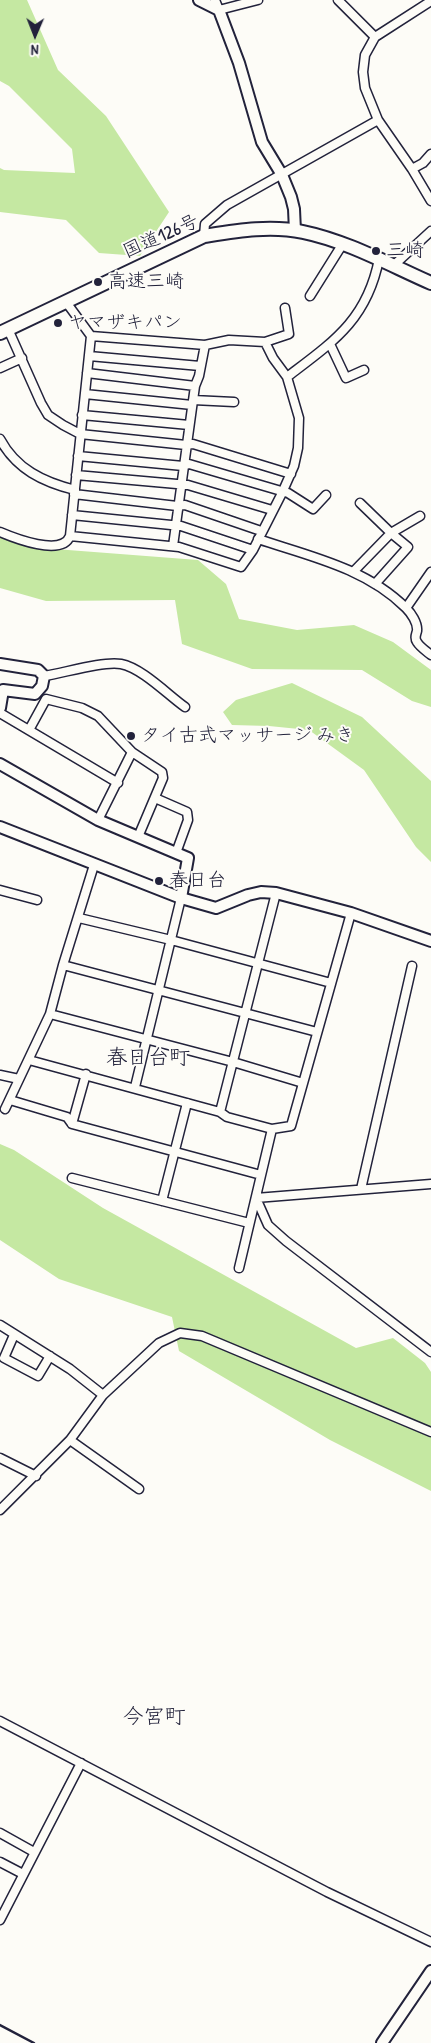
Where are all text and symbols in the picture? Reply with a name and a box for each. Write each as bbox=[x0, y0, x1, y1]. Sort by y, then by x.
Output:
north arrow bbox=[10, 10, 60, 60]
text: N bbox=[31, 41, 39, 60]
street label: 国道126号 bbox=[120, 210, 202, 264]
place label: 三崎 bbox=[386, 240, 424, 262]
marker: 三崎 bbox=[370, 245, 382, 257]
place label: 高速三崎 bbox=[108, 271, 184, 293]
marker: 高速三崎 bbox=[92, 276, 104, 288]
place label: ヤマザキパン bbox=[68, 312, 182, 334]
marker: ヤマザキパン bbox=[52, 317, 64, 329]
place label: タイ古式マッサージ みき bbox=[141, 725, 354, 747]
marker: タイ古式マッサージ みき bbox=[125, 730, 137, 742]
place label: 春日台 bbox=[169, 870, 226, 892]
marker: 春日台 bbox=[153, 875, 165, 887]
district label: 春日台町 bbox=[106, 1045, 190, 1071]
district label: 今宮町 bbox=[123, 1704, 185, 1730]

